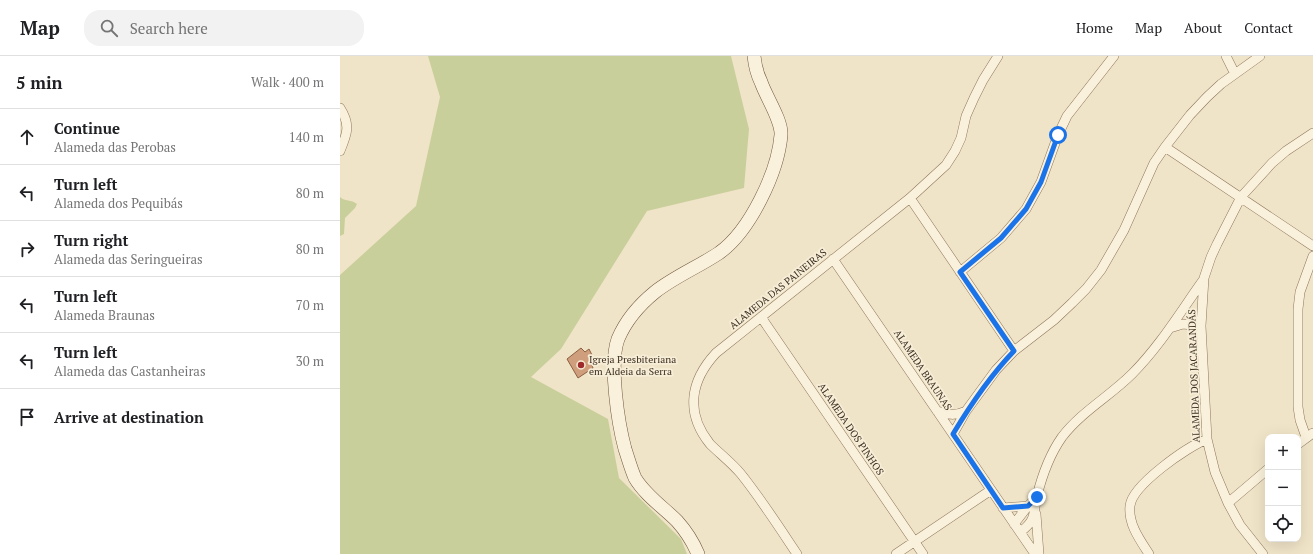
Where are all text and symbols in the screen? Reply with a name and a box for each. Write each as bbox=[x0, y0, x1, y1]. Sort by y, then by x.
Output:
search box bbox=[84, 10, 364, 46]
text: Map bbox=[20, 15, 60, 40]
icon: search bbox=[98, 17, 120, 39]
text: Search here bbox=[130, 18, 208, 38]
text: Home bbox=[1076, 18, 1113, 37]
text: Map bbox=[1135, 18, 1162, 37]
text: About bbox=[1184, 18, 1222, 37]
text: Contact bbox=[1244, 18, 1293, 37]
text: 5 min bbox=[16, 71, 63, 94]
text: Walk · 400 m bbox=[251, 73, 324, 91]
text: Continue bbox=[54, 118, 120, 138]
icon: ahead bbox=[16, 126, 38, 148]
route start bbox=[1049, 126, 1067, 144]
text: 140 m bbox=[289, 128, 324, 146]
text: Alameda das Perobas bbox=[54, 138, 176, 156]
text: Turn left bbox=[54, 174, 118, 194]
icon: left bbox=[16, 182, 38, 204]
text: 80 m bbox=[296, 184, 324, 202]
text: Alameda dos Pequibás bbox=[54, 194, 183, 212]
text: Turn right bbox=[54, 230, 129, 250]
icon: right bbox=[16, 238, 38, 260]
text: 80 m bbox=[296, 240, 324, 258]
street label: ALAMEDA DAS PAINEIRAS bbox=[727, 246, 829, 332]
text: Alameda das Seringueiras bbox=[54, 250, 203, 268]
text: Turn left bbox=[54, 286, 118, 306]
icon: left bbox=[16, 294, 38, 316]
text: 70 m bbox=[296, 296, 324, 314]
text: Alameda Braunas bbox=[54, 306, 155, 324]
street label: ALAMEDA DOS JACARANDÁS bbox=[1185, 309, 1203, 443]
street label: ALAMEDA BRAUNAS bbox=[891, 327, 955, 413]
text: Turn left bbox=[54, 342, 118, 362]
icon: left bbox=[16, 350, 38, 372]
text: 30 m bbox=[296, 352, 324, 370]
place label: Igreja Presbiteriana em Aldeia da Serra bbox=[589, 353, 676, 378]
marker: Igreja Presbiteriana em Aldeia da Serra bbox=[576, 360, 586, 370]
text: Alameda das Castanheiras bbox=[54, 362, 206, 380]
street label: ALAMEDA DOS PINHOS bbox=[815, 380, 887, 478]
icon: arrive bbox=[16, 406, 38, 428]
text: Arrive at destination bbox=[54, 407, 204, 427]
map controls bbox=[1265, 434, 1301, 542]
button: + bbox=[1265, 434, 1301, 470]
button: − bbox=[1265, 470, 1301, 506]
route end bbox=[1028, 488, 1046, 506]
button: locate bbox=[1265, 506, 1301, 542]

